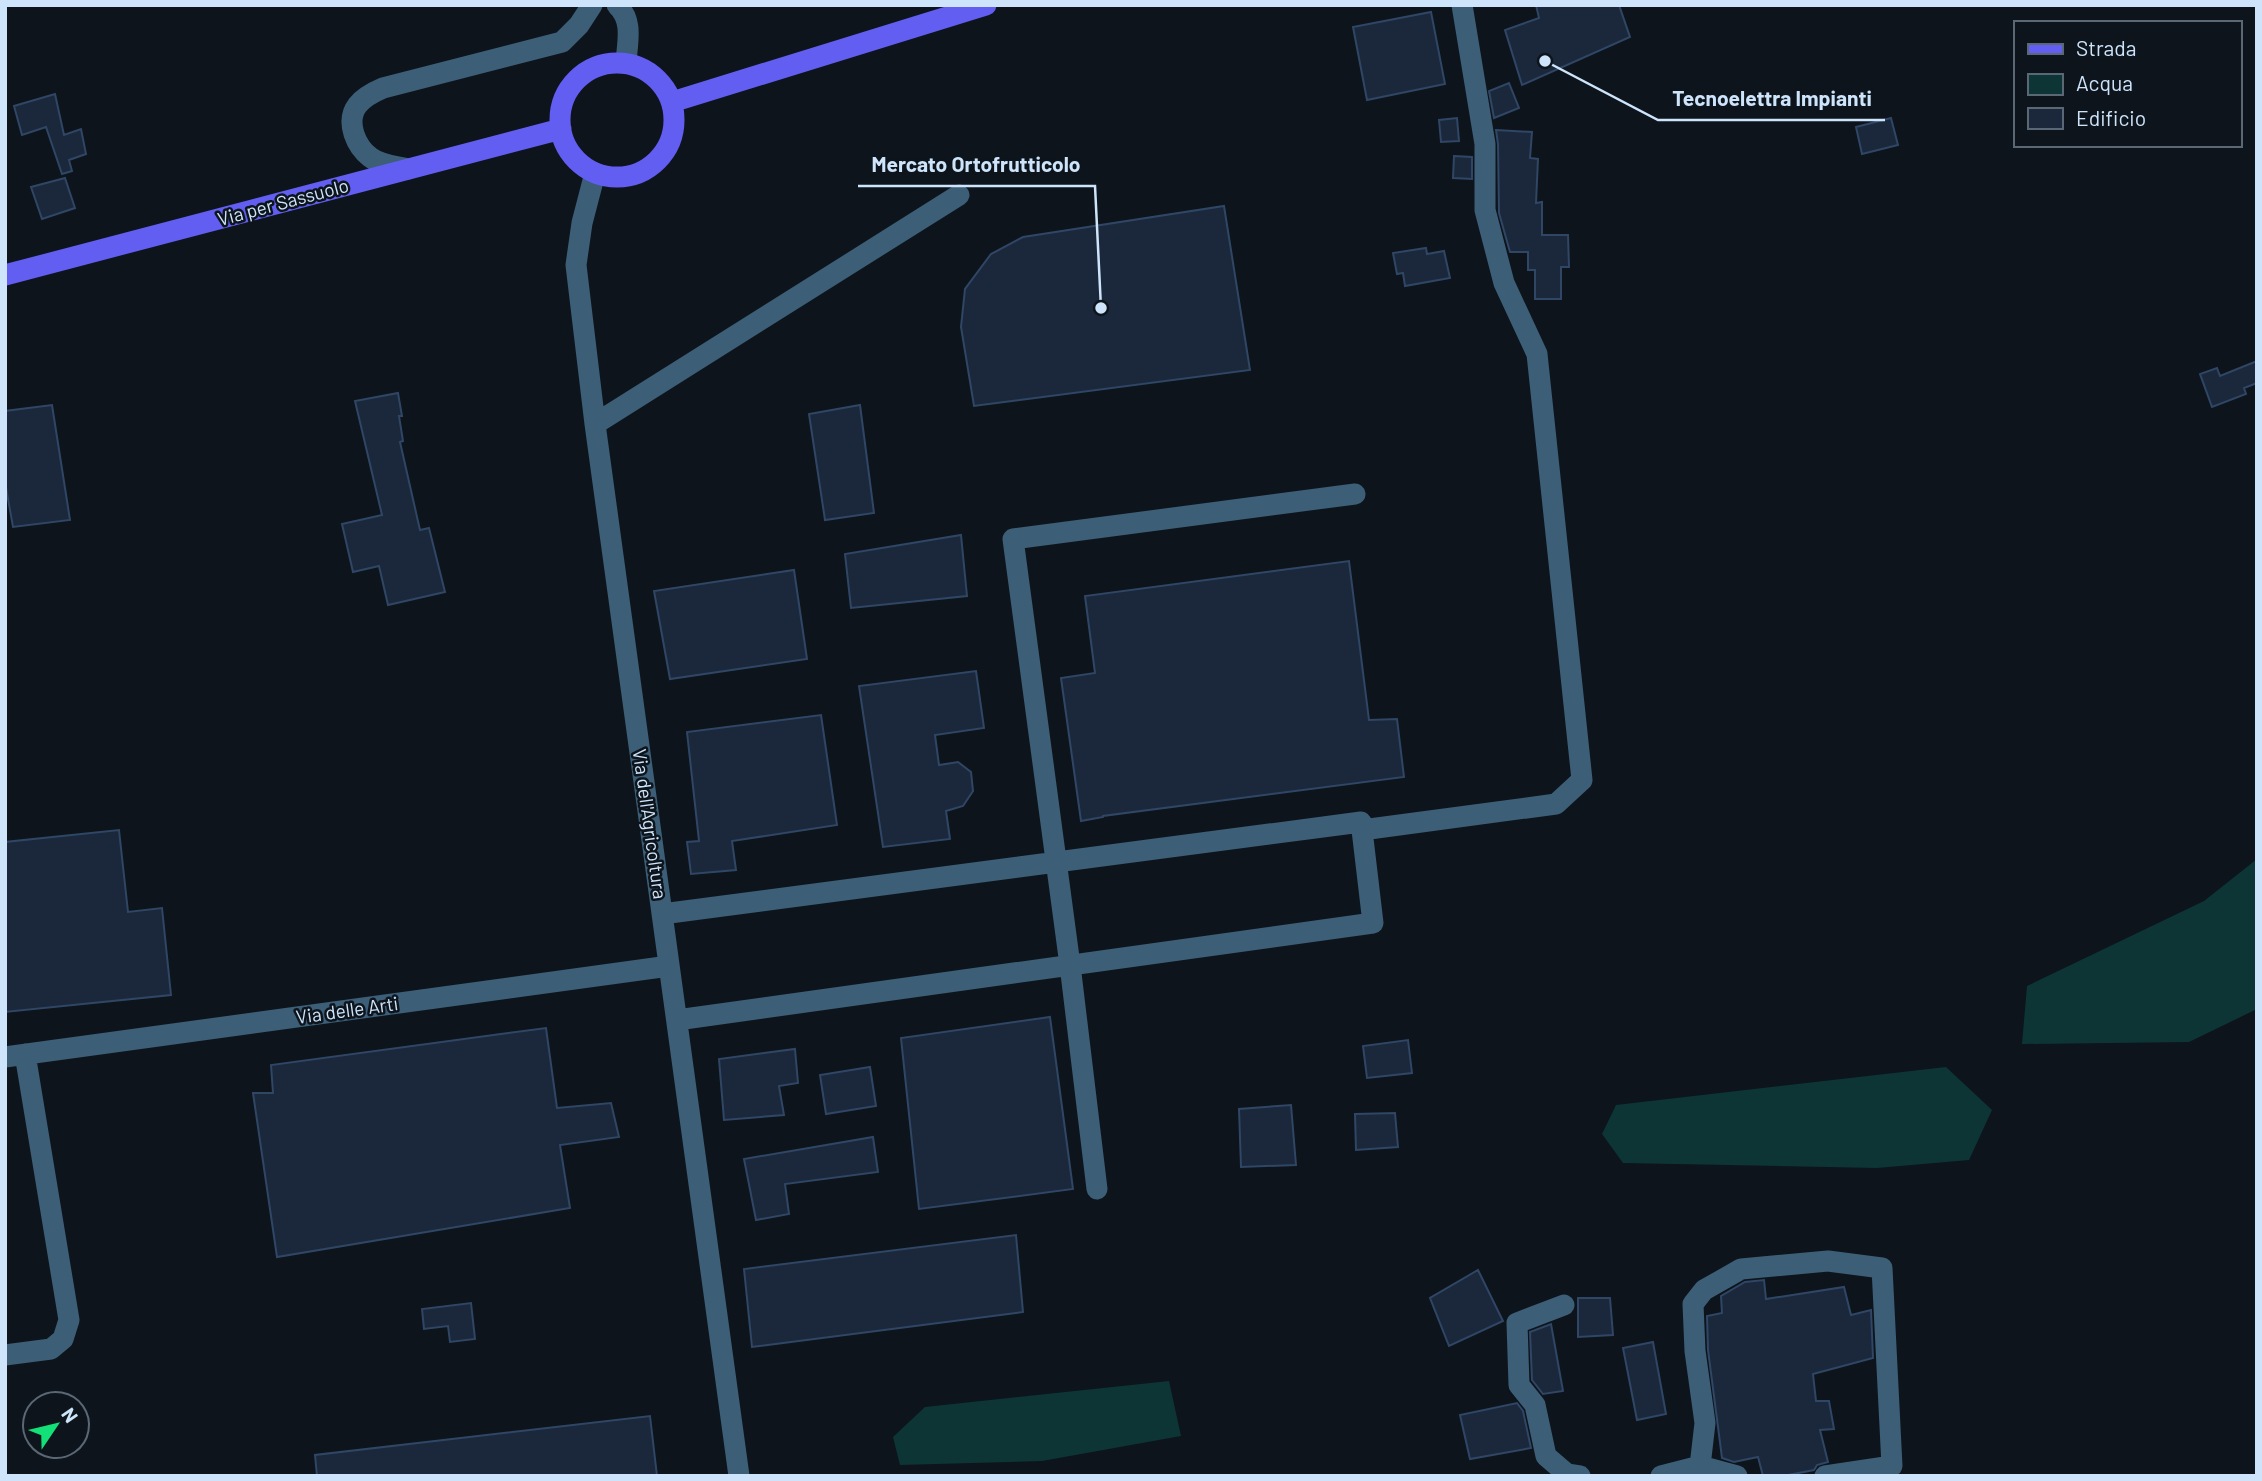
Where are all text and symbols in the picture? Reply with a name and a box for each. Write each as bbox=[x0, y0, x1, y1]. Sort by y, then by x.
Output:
legend bbox=[2014, 21, 2241, 147]
text: Strada bbox=[2076, 35, 2136, 60]
text: Acqua bbox=[2076, 70, 2133, 95]
callout: Tecnoelettra Impianti bbox=[1658, 78, 1885, 120]
text: Tecnoelettra Impianti bbox=[1672, 85, 1872, 110]
text: Edificio bbox=[2076, 105, 2146, 130]
callout: Mercato Ortofrutticolo bbox=[858, 144, 1095, 186]
text: Mercato Ortofrutticolo bbox=[871, 151, 1081, 176]
street label: Via per Sassuolo bbox=[215, 173, 351, 230]
street label: Via dell'Agricoltura bbox=[629, 747, 672, 901]
street label: Via delle Arti bbox=[294, 991, 400, 1028]
north arrow bbox=[21, 1390, 91, 1460]
text: N bbox=[57, 1403, 83, 1427]

